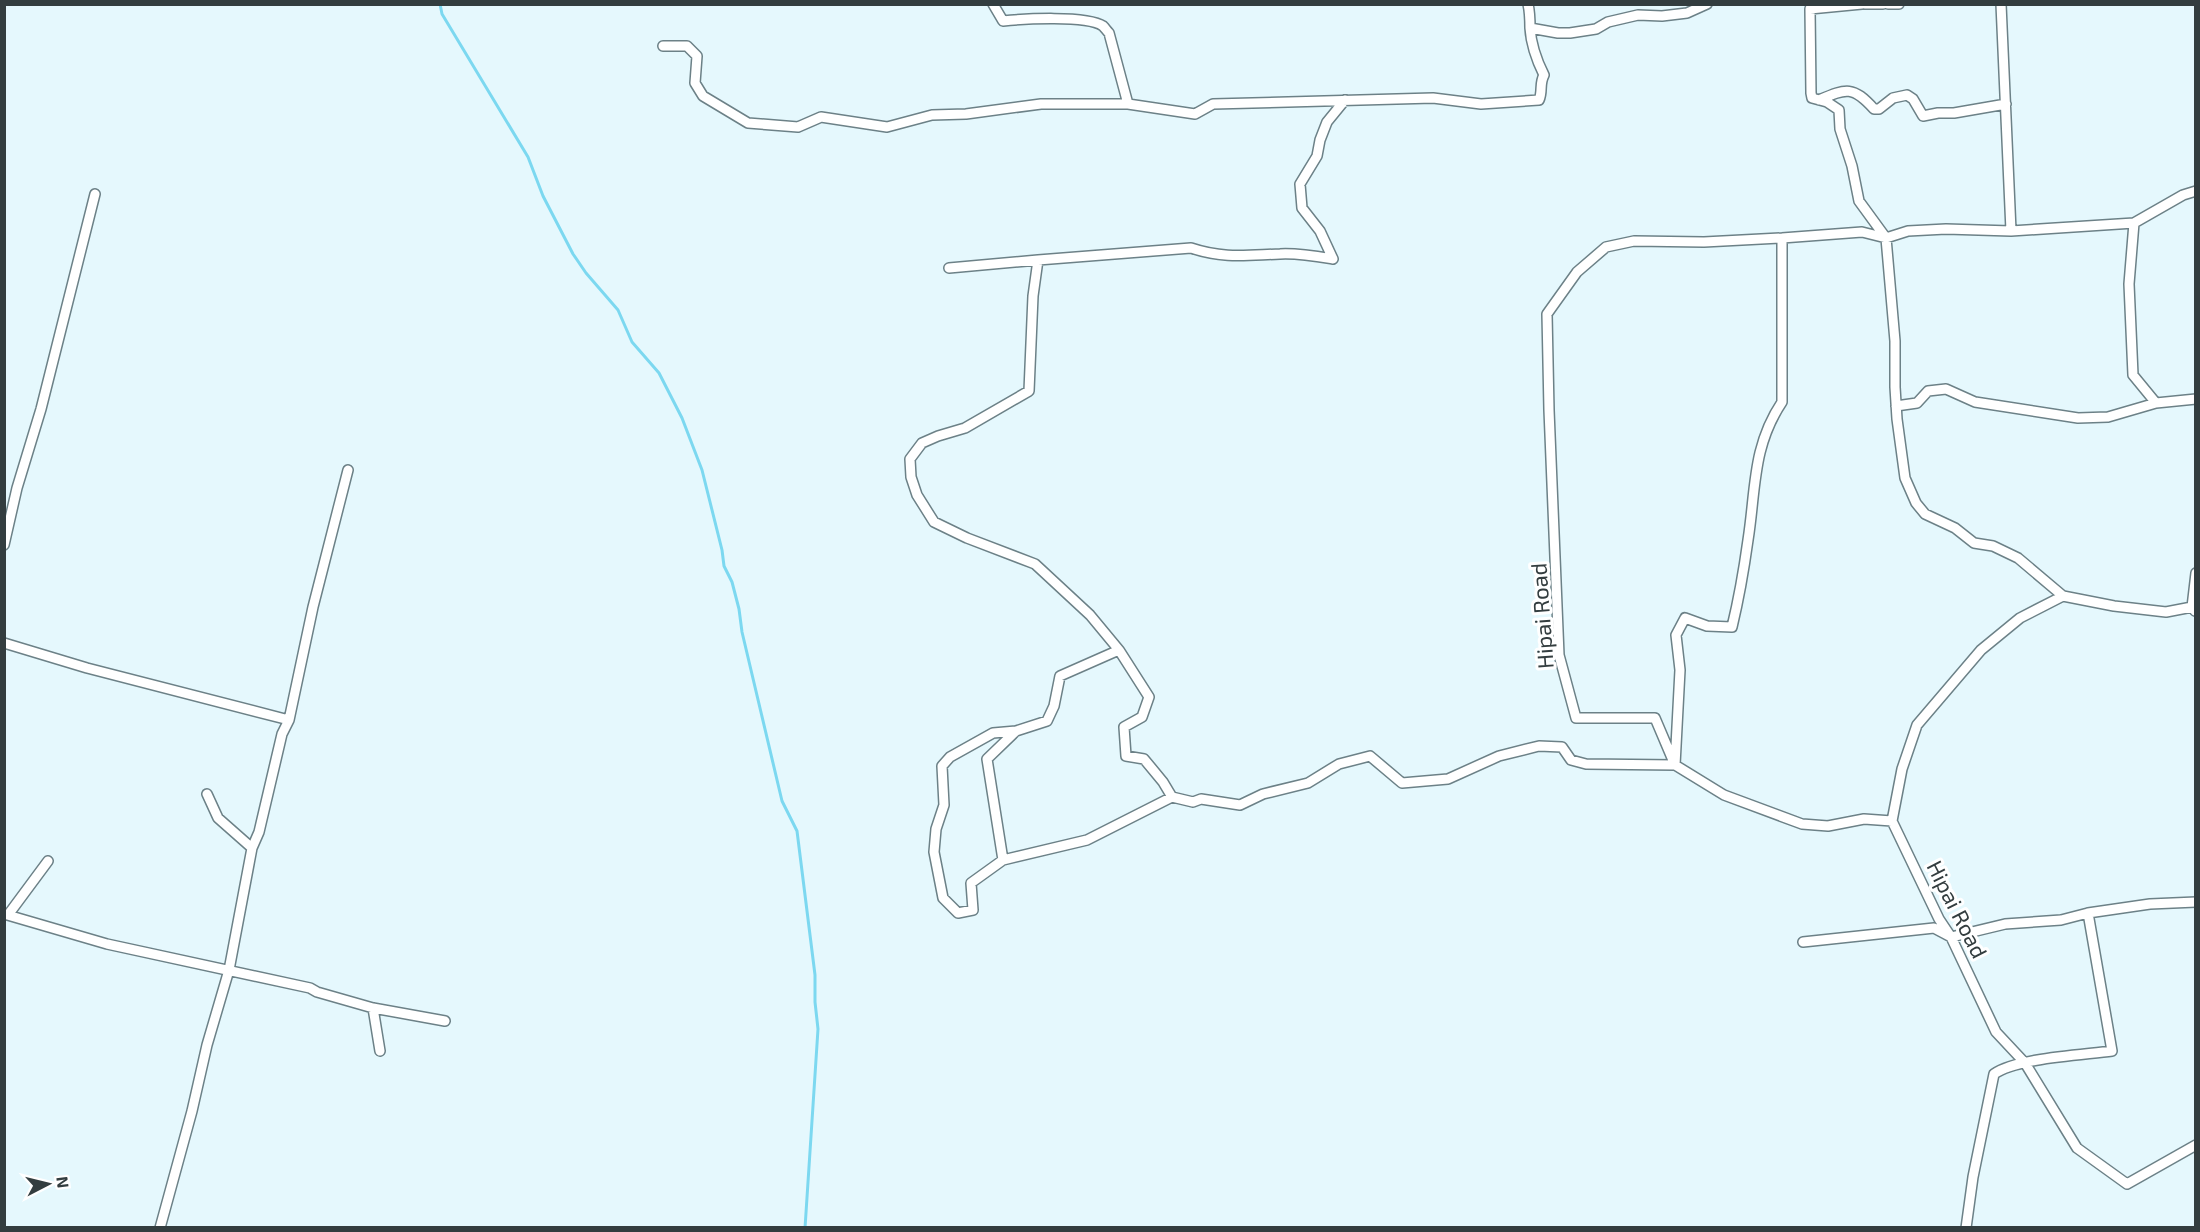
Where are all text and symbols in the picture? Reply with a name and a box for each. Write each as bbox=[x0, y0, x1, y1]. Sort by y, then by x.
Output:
street label: Hipai Road bbox=[1524, 562, 1558, 670]
street label: Hipai Road bbox=[1922, 856, 1994, 962]
north arrow bbox=[18, 1154, 78, 1214]
text: N bbox=[53, 1175, 74, 1189]

